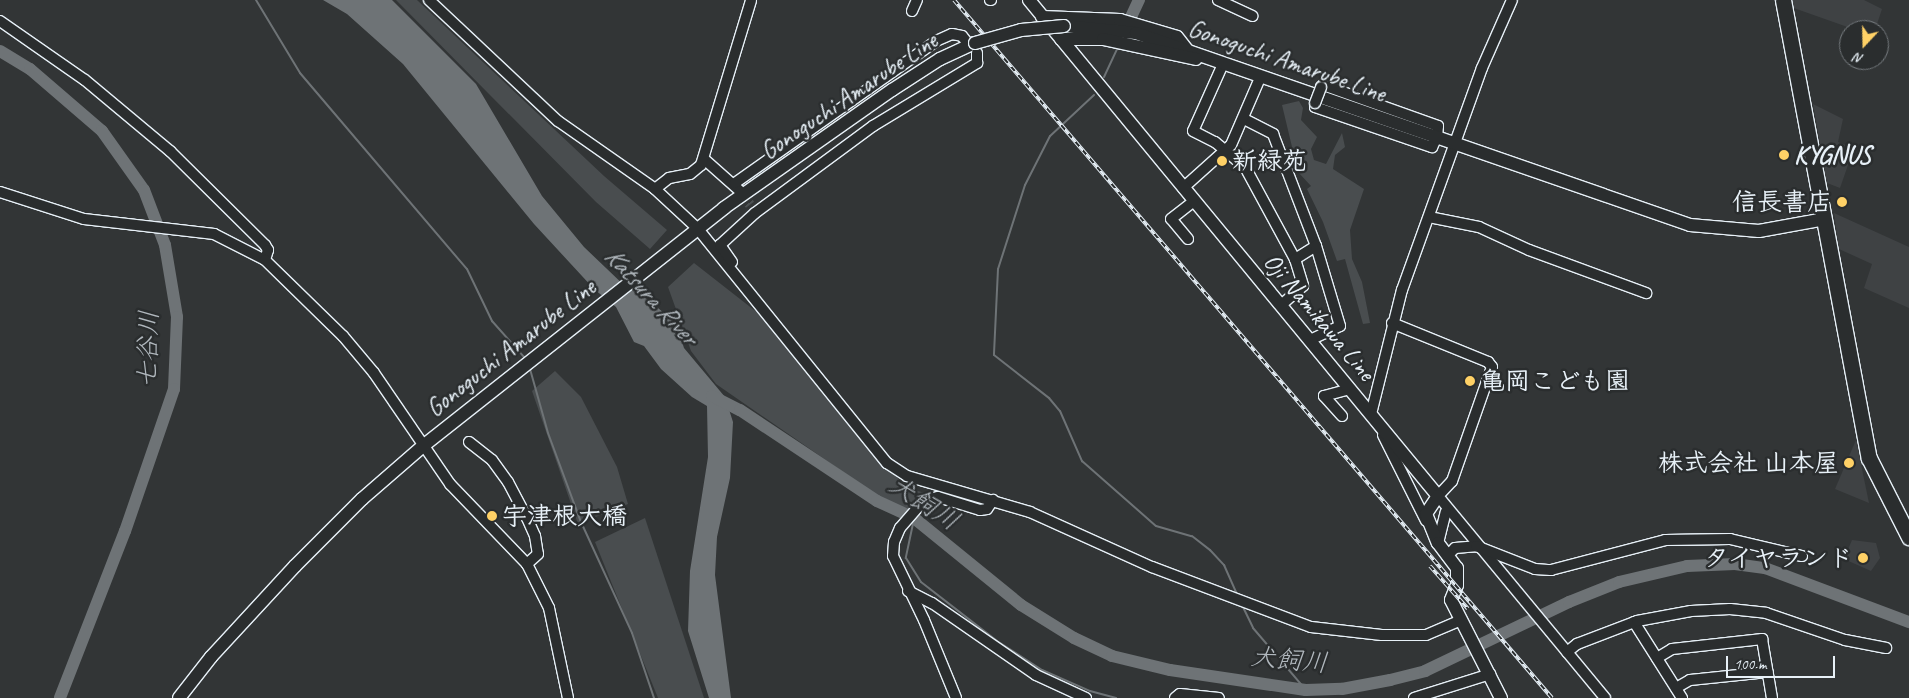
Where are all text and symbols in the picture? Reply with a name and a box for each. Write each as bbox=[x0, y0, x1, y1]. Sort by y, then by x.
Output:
street label: Gonoguchi Amarube Line bbox=[1184, 13, 1390, 109]
north arrow bbox=[1839, 20, 1889, 70]
street label: Gonoguchi Amarube Line bbox=[755, 26, 943, 166]
text: N bbox=[1852, 49, 1866, 68]
place label: KYGNUS bbox=[1794, 140, 1871, 170]
place label: 新緑苑 bbox=[1232, 146, 1307, 176]
marker: KYGNUS bbox=[1778, 149, 1790, 161]
marker: 新緑苑 bbox=[1216, 155, 1228, 167]
place label: 信長書店 bbox=[1732, 187, 1832, 217]
marker: 信長書店 bbox=[1836, 196, 1848, 208]
water label: Katsura River bbox=[598, 241, 704, 351]
street label: Oji Namikawa Line bbox=[1257, 247, 1381, 387]
street label: Gonoguchi Amarube Line bbox=[420, 273, 602, 423]
water label: 七谷川 bbox=[131, 309, 165, 389]
place label: 亀岡こども園 bbox=[1480, 366, 1630, 396]
marker: 亀岡こども園 bbox=[1464, 375, 1476, 387]
place label: 株式会社 山本屋 bbox=[1658, 448, 1839, 478]
marker: 株式会社 山本屋 bbox=[1843, 457, 1855, 469]
water label: 犬飼川 bbox=[883, 469, 965, 537]
place label: 宇津根大橋 bbox=[502, 501, 627, 531]
marker: 宇津根大橋 bbox=[486, 510, 498, 522]
place label: タイヤランド bbox=[1703, 543, 1853, 573]
marker: タイヤランド bbox=[1857, 552, 1869, 564]
water label: 犬飼川 bbox=[1249, 641, 1329, 679]
scale bar bbox=[1729, 646, 1838, 678]
text: 100 m bbox=[1734, 655, 1766, 674]

